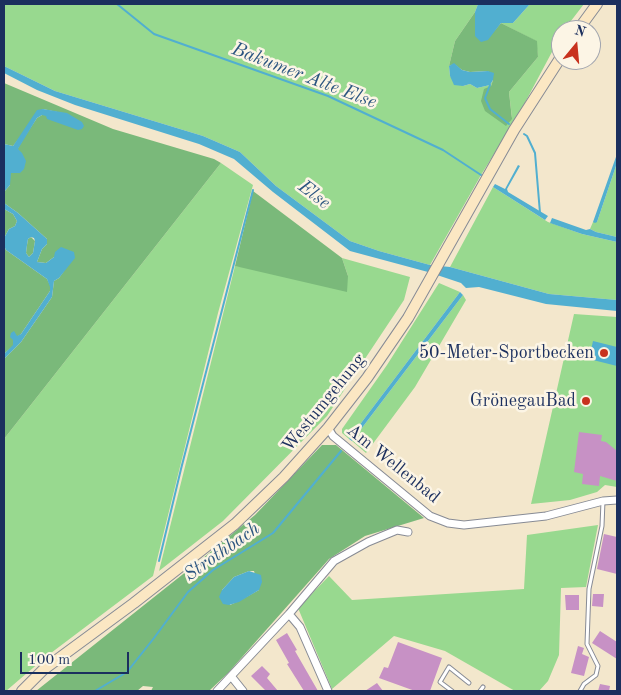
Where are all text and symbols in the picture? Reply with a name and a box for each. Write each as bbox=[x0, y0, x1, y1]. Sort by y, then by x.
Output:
north arrow bbox=[551, 20, 601, 70]
text: N bbox=[573, 23, 587, 40]
water label: Bakumer Alte Else bbox=[228, 38, 380, 114]
water label: Else bbox=[293, 175, 335, 215]
place label: 50-Meter-Sportbecken bbox=[419, 342, 594, 364]
marker: 50-Meter-Sportbecken bbox=[598, 347, 610, 359]
street label: Westumgehung bbox=[278, 349, 370, 457]
place label: GrönegauBad bbox=[470, 390, 576, 412]
marker: GrönegauBad bbox=[580, 395, 592, 407]
street label: Am Wellenbad bbox=[342, 420, 444, 508]
water label: Strothbach bbox=[180, 518, 264, 586]
scale bar bbox=[22, 642, 131, 674]
text: 100 m bbox=[28, 653, 70, 668]

